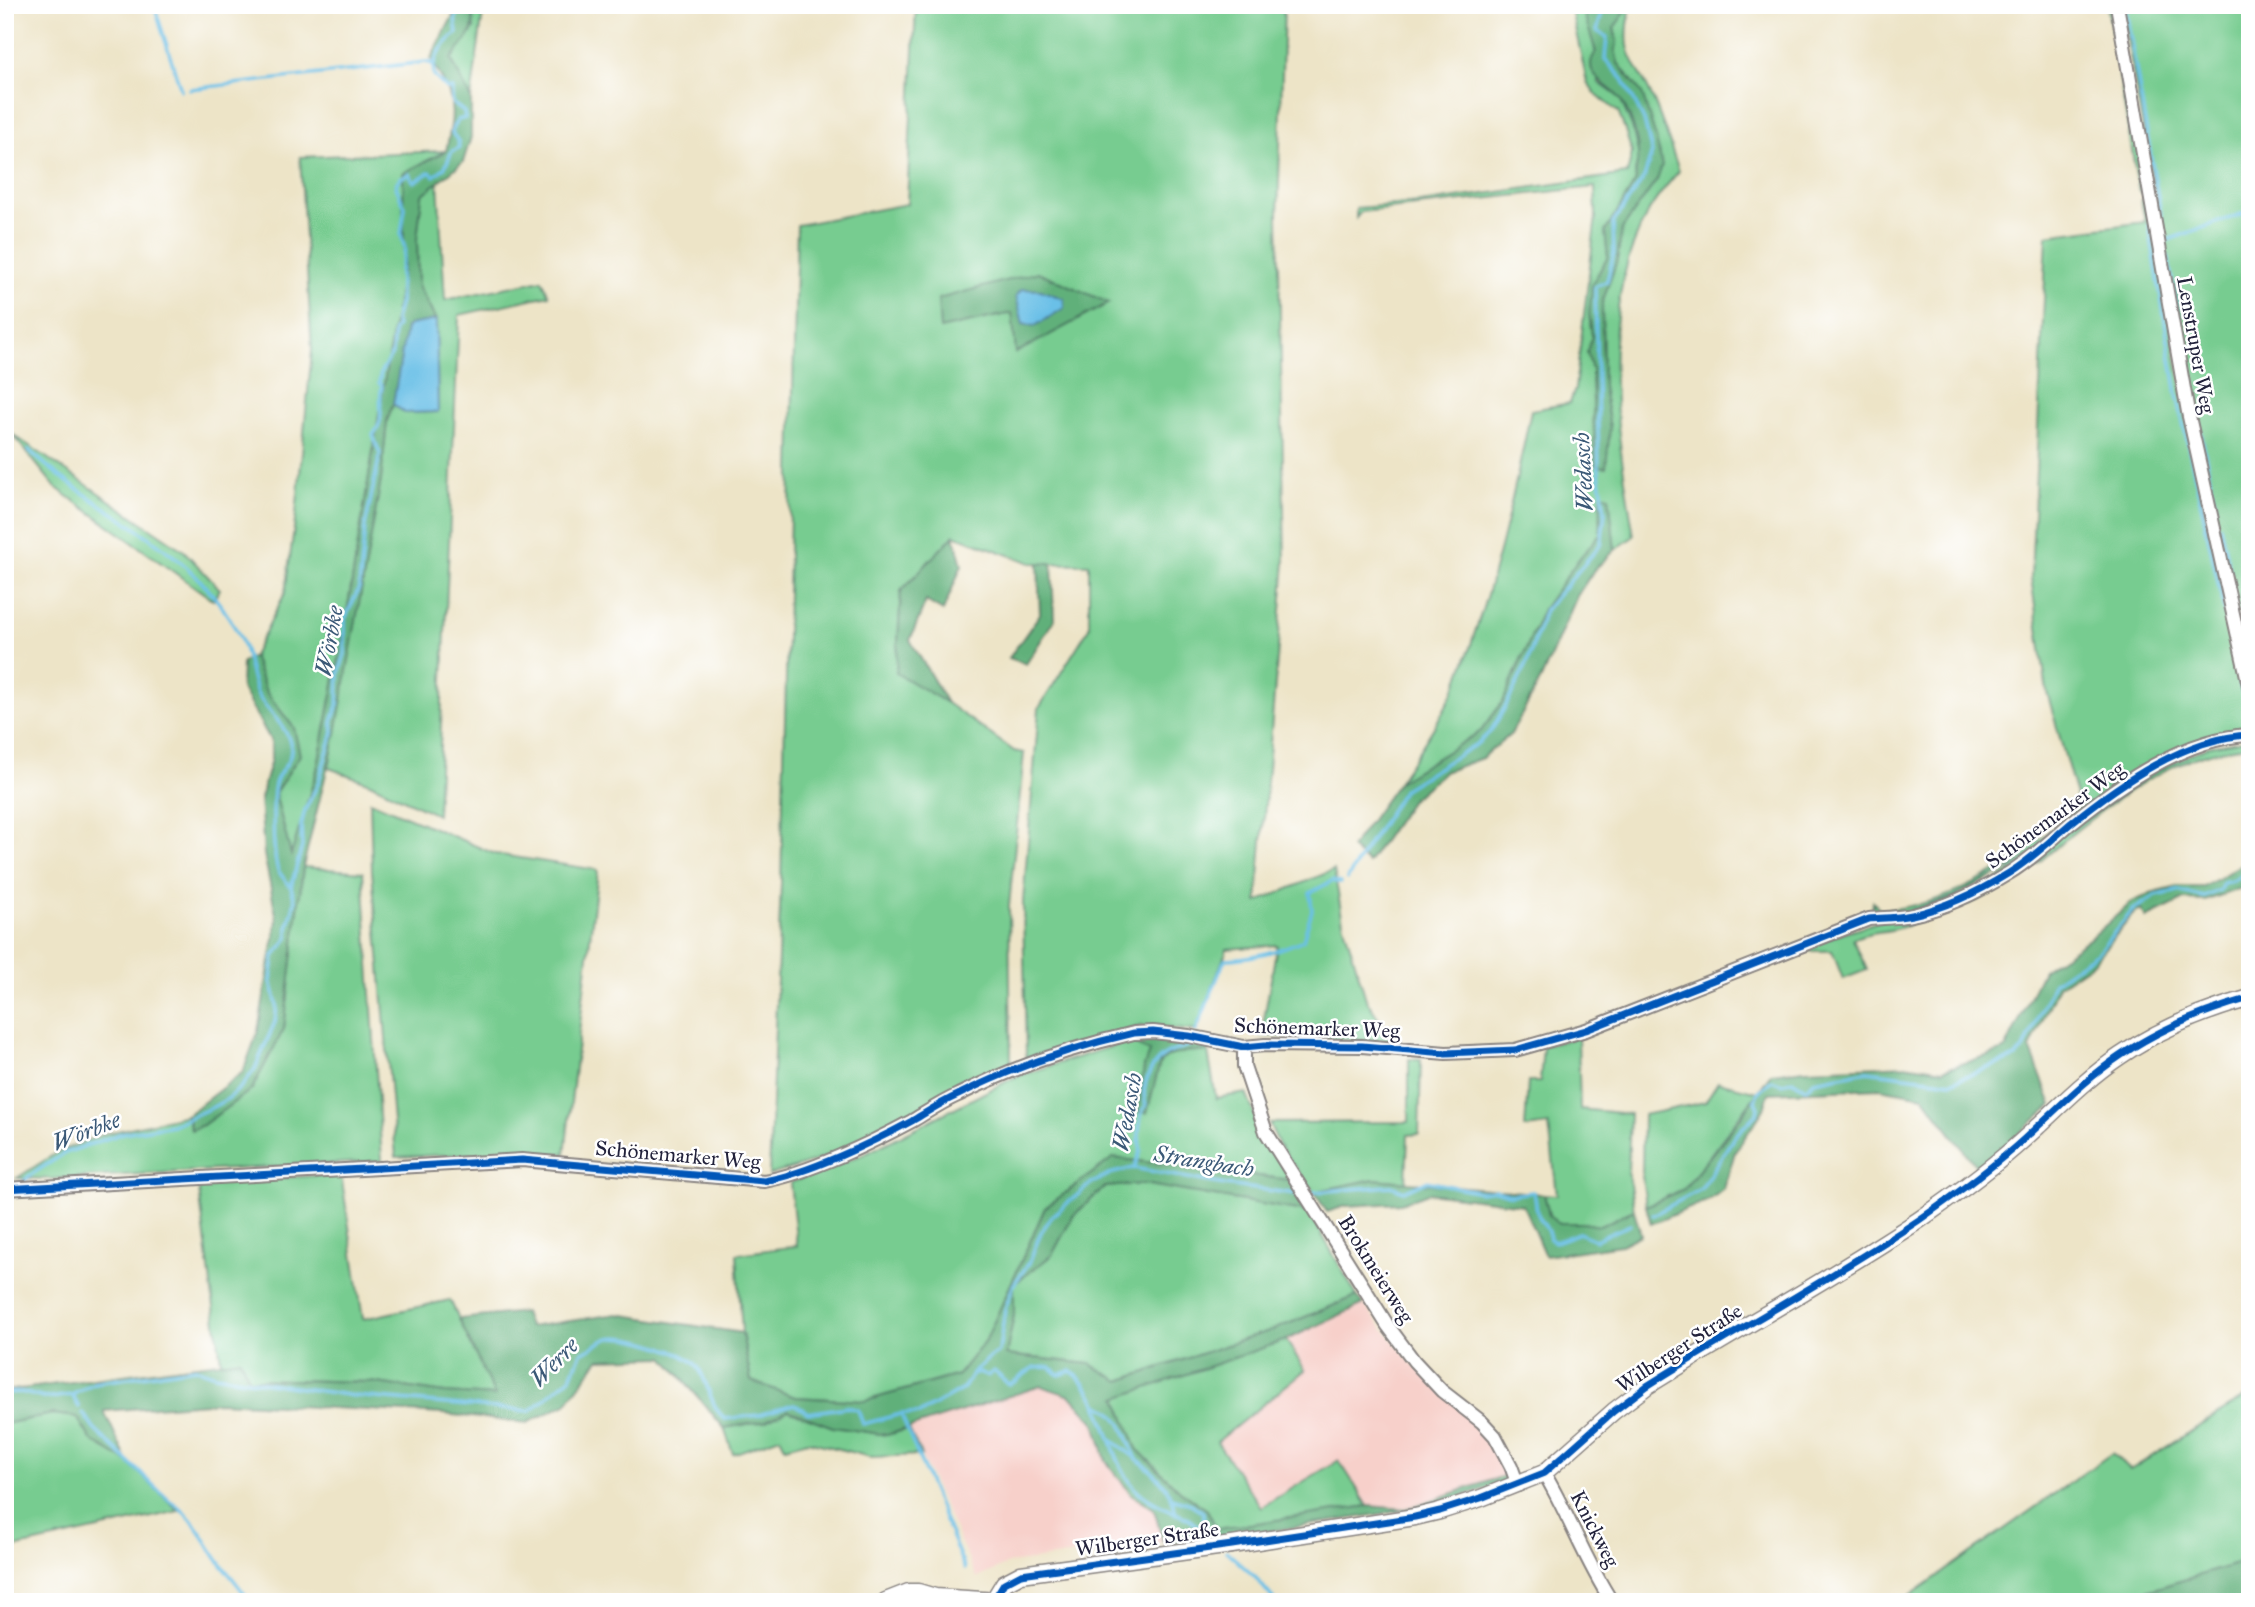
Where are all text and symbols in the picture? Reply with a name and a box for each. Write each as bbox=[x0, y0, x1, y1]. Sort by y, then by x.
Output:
street label: Lenstruper Weg bbox=[2171, 274, 2221, 416]
water label: Wedasch bbox=[1567, 432, 1599, 512]
water label: Wörbke bbox=[309, 603, 349, 678]
street label: Schönemarker Weg bbox=[1980, 756, 2130, 874]
street label: Schönemarker Weg bbox=[1234, 1012, 1401, 1044]
water label: Wedasch bbox=[1106, 1071, 1148, 1153]
water label: Wörbke bbox=[48, 1105, 125, 1157]
street label: Schönemarker Weg bbox=[594, 1135, 762, 1175]
water label: Strangbach bbox=[1151, 1139, 1256, 1183]
street label: Brokmeierweg bbox=[1332, 1210, 1420, 1328]
street label: Wilberger Straße bbox=[1611, 1297, 1747, 1398]
water label: Werre bbox=[524, 1331, 584, 1392]
street label: Knickweg bbox=[1565, 1486, 1625, 1572]
street label: Wilberger Straße bbox=[1073, 1516, 1221, 1562]

